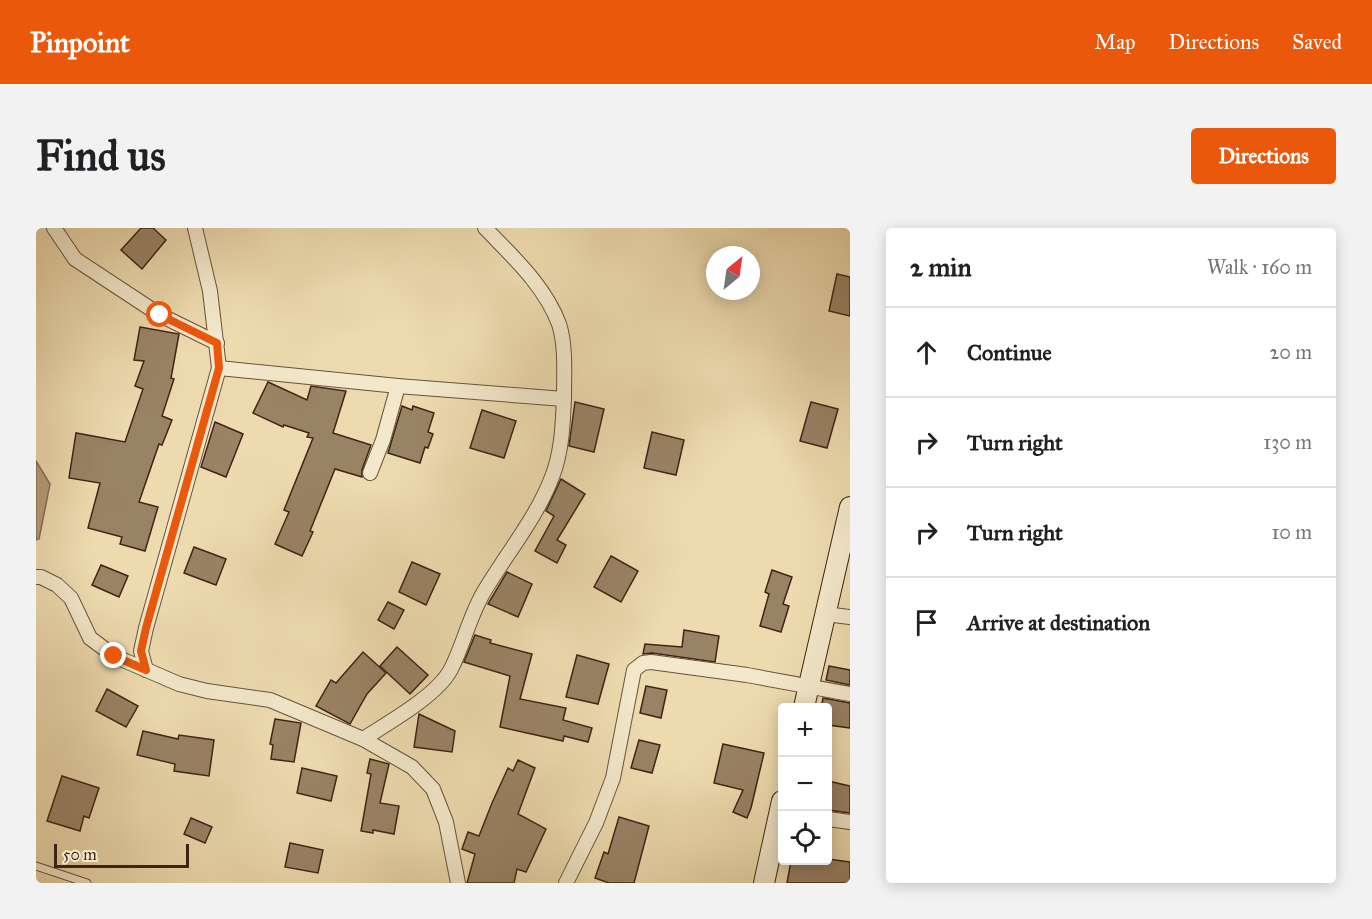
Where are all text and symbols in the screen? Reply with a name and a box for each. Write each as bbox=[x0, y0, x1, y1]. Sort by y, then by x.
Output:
text: Pinpoint bbox=[30, 25, 130, 60]
text: Map bbox=[1095, 29, 1136, 55]
text: Directions bbox=[1169, 29, 1259, 55]
text: Saved bbox=[1292, 29, 1342, 55]
button: Directions bbox=[1191, 128, 1336, 184]
text: Find us bbox=[36, 130, 166, 182]
north arrow bbox=[706, 246, 760, 300]
text: 2 min bbox=[910, 251, 971, 283]
text: Walk · 160 m bbox=[1207, 255, 1312, 279]
route start bbox=[146, 301, 172, 327]
icon: ahead bbox=[910, 336, 943, 369]
text: Continue bbox=[967, 339, 1052, 366]
text: 20 m bbox=[1269, 340, 1312, 364]
icon: right bbox=[910, 426, 943, 459]
text: Turn right bbox=[967, 429, 1063, 456]
text: 130 m bbox=[1263, 430, 1312, 454]
icon: right bbox=[910, 516, 943, 549]
text: Turn right bbox=[967, 519, 1063, 546]
text: 10 m bbox=[1271, 520, 1312, 544]
icon: arrive bbox=[910, 606, 943, 639]
text: Arrive at destination bbox=[967, 609, 1150, 636]
route end bbox=[100, 642, 126, 668]
map controls bbox=[778, 703, 832, 865]
button: + bbox=[778, 703, 832, 757]
button: − bbox=[778, 757, 832, 811]
button: locate bbox=[778, 811, 832, 865]
scale bar bbox=[54, 841, 189, 868]
text: 50 m bbox=[63, 845, 97, 864]

